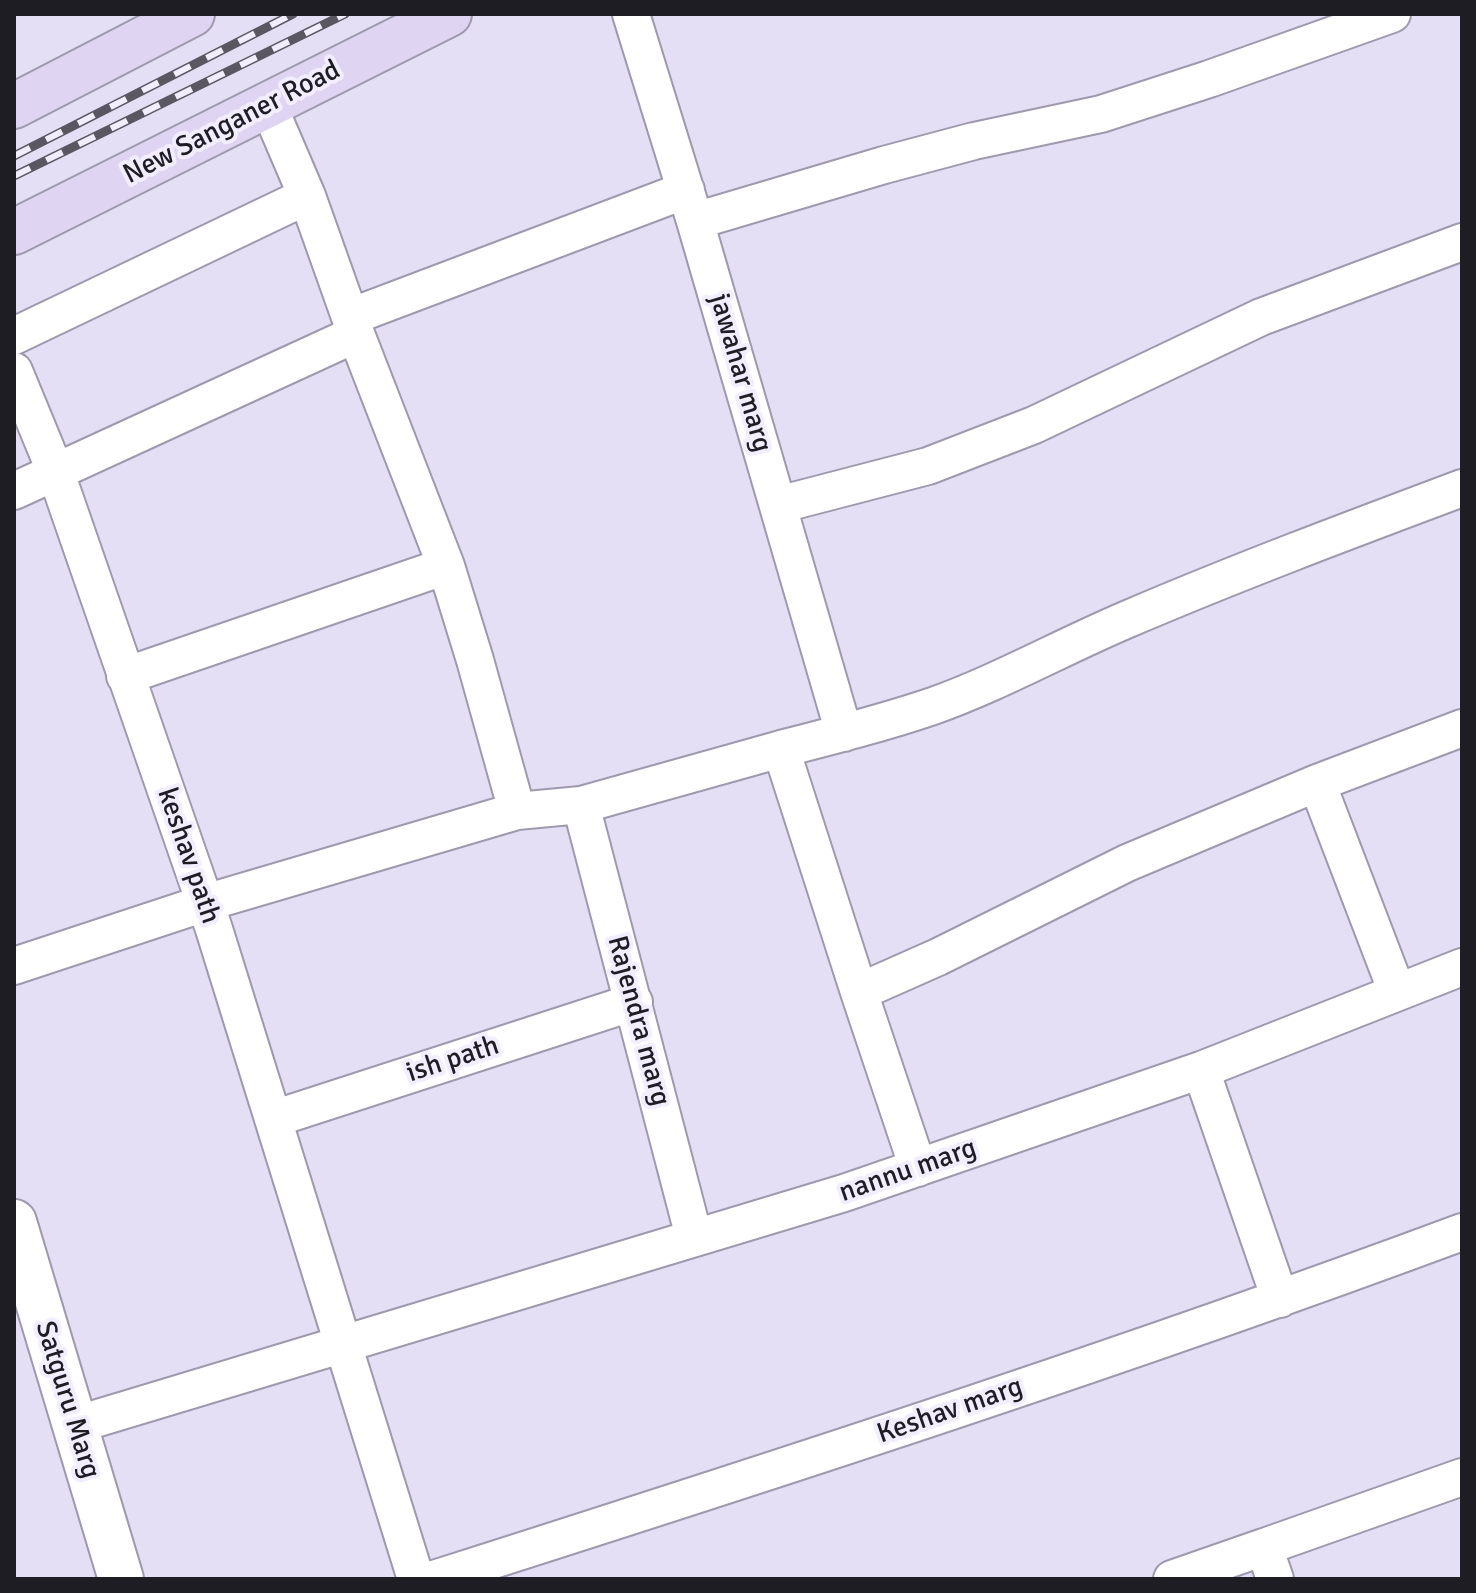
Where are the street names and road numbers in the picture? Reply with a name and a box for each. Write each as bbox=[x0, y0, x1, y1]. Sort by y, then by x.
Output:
street label: New Sanganer Road bbox=[118, 54, 346, 192]
street label: jawahar marg bbox=[701, 290, 779, 456]
street label: keshav path bbox=[149, 784, 227, 928]
street label: Rajendra marg bbox=[599, 932, 677, 1110]
street label: ish path bbox=[403, 1029, 503, 1091]
street label: nannu marg bbox=[835, 1132, 981, 1210]
street label: Satguru Marg bbox=[27, 1317, 107, 1483]
street label: Keshav marg bbox=[873, 1370, 1027, 1452]

